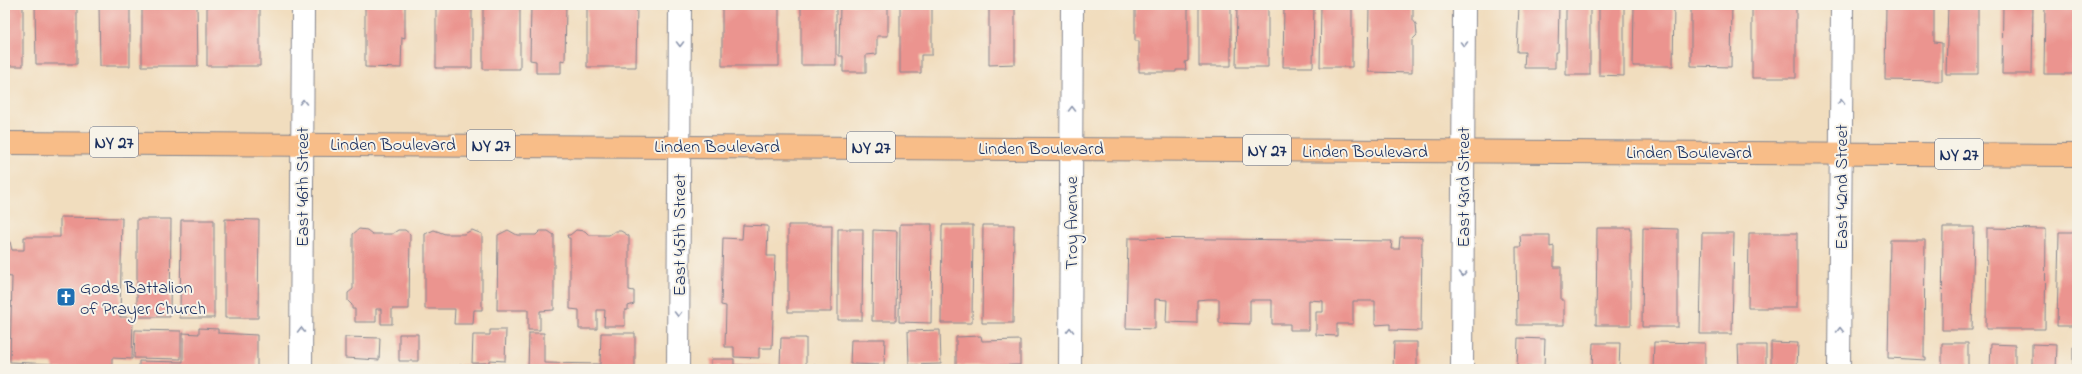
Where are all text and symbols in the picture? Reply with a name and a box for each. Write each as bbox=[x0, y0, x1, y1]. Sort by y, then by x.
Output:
one-way arrow bbox=[676, 41, 684, 47]
one-way arrow bbox=[1460, 41, 1468, 47]
one-way arrow bbox=[299, 99, 307, 105]
one-way arrow bbox=[1837, 99, 1845, 105]
one-way arrow bbox=[1068, 106, 1076, 112]
street label: East 42nd Street bbox=[1830, 124, 1856, 250]
road number: NY 27 bbox=[90, 127, 138, 157]
street label: East 46th Street bbox=[291, 127, 317, 247]
street label: East 43rd Street bbox=[1452, 127, 1478, 247]
road number: NY 27 bbox=[467, 130, 515, 160]
road number: NY 27 bbox=[847, 132, 895, 162]
street label: Linden Boulevard bbox=[330, 133, 456, 159]
street label: Linden Boulevard bbox=[654, 135, 780, 161]
road number: NY 27 bbox=[1243, 135, 1291, 165]
street label: Linden Boulevard bbox=[978, 137, 1104, 163]
road number: NY 27 bbox=[1935, 139, 1983, 169]
street label: Linden Boulevard bbox=[1302, 140, 1428, 166]
street label: Linden Boulevard bbox=[1626, 141, 1752, 167]
street label: East 45th Street bbox=[668, 174, 694, 296]
street label: Troy Avenue bbox=[1060, 175, 1086, 270]
one-way arrow bbox=[1459, 271, 1467, 277]
place label: Gods Battalion of Prayer Church bbox=[80, 276, 206, 323]
church icon: Gods Battalion of Prayer Church bbox=[55, 286, 77, 308]
one-way arrow bbox=[674, 311, 682, 317]
one-way arrow bbox=[297, 327, 305, 333]
one-way arrow bbox=[1066, 327, 1074, 333]
one-way arrow bbox=[1836, 327, 1844, 333]

